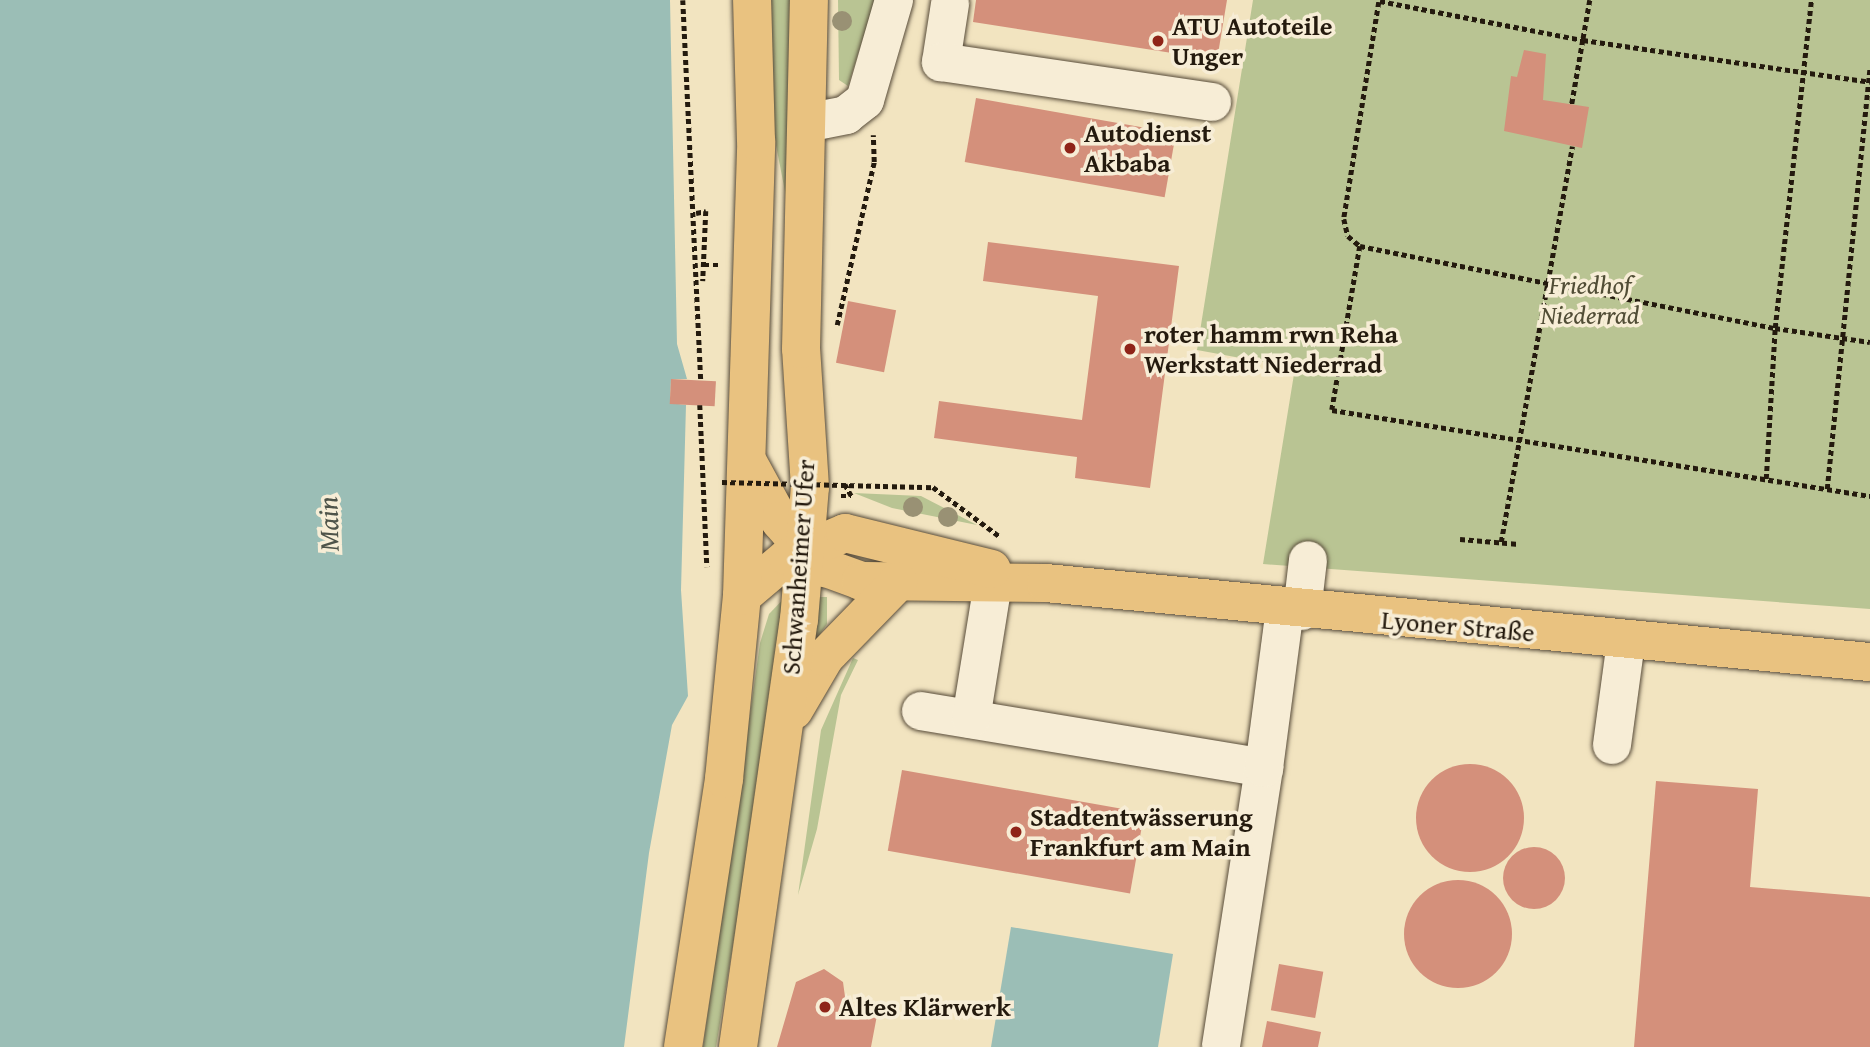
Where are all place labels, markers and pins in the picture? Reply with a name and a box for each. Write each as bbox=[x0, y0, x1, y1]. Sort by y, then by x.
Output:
place label: ATU Autoteile Unger bbox=[1172, 10, 1333, 72]
marker: ATU Autoteile Unger bbox=[1150, 33, 1166, 49]
place label: Autodienst Akbaba bbox=[1084, 117, 1211, 178]
marker: Autodienst Akbaba bbox=[1062, 140, 1078, 156]
place label: roter hamm rwn Reha Werkstatt Niederrad bbox=[1144, 318, 1398, 380]
marker: roter hamm rwn Reha Werkstatt Niederrad bbox=[1122, 341, 1138, 357]
place label: Stadtentwässerung Frankfurt am Main bbox=[1030, 801, 1253, 862]
marker: Stadtentwässerung Frankfurt am Main bbox=[1008, 824, 1024, 840]
place label: Altes Klärwerk bbox=[839, 991, 1011, 1023]
marker: Altes Klärwerk bbox=[817, 999, 833, 1015]

